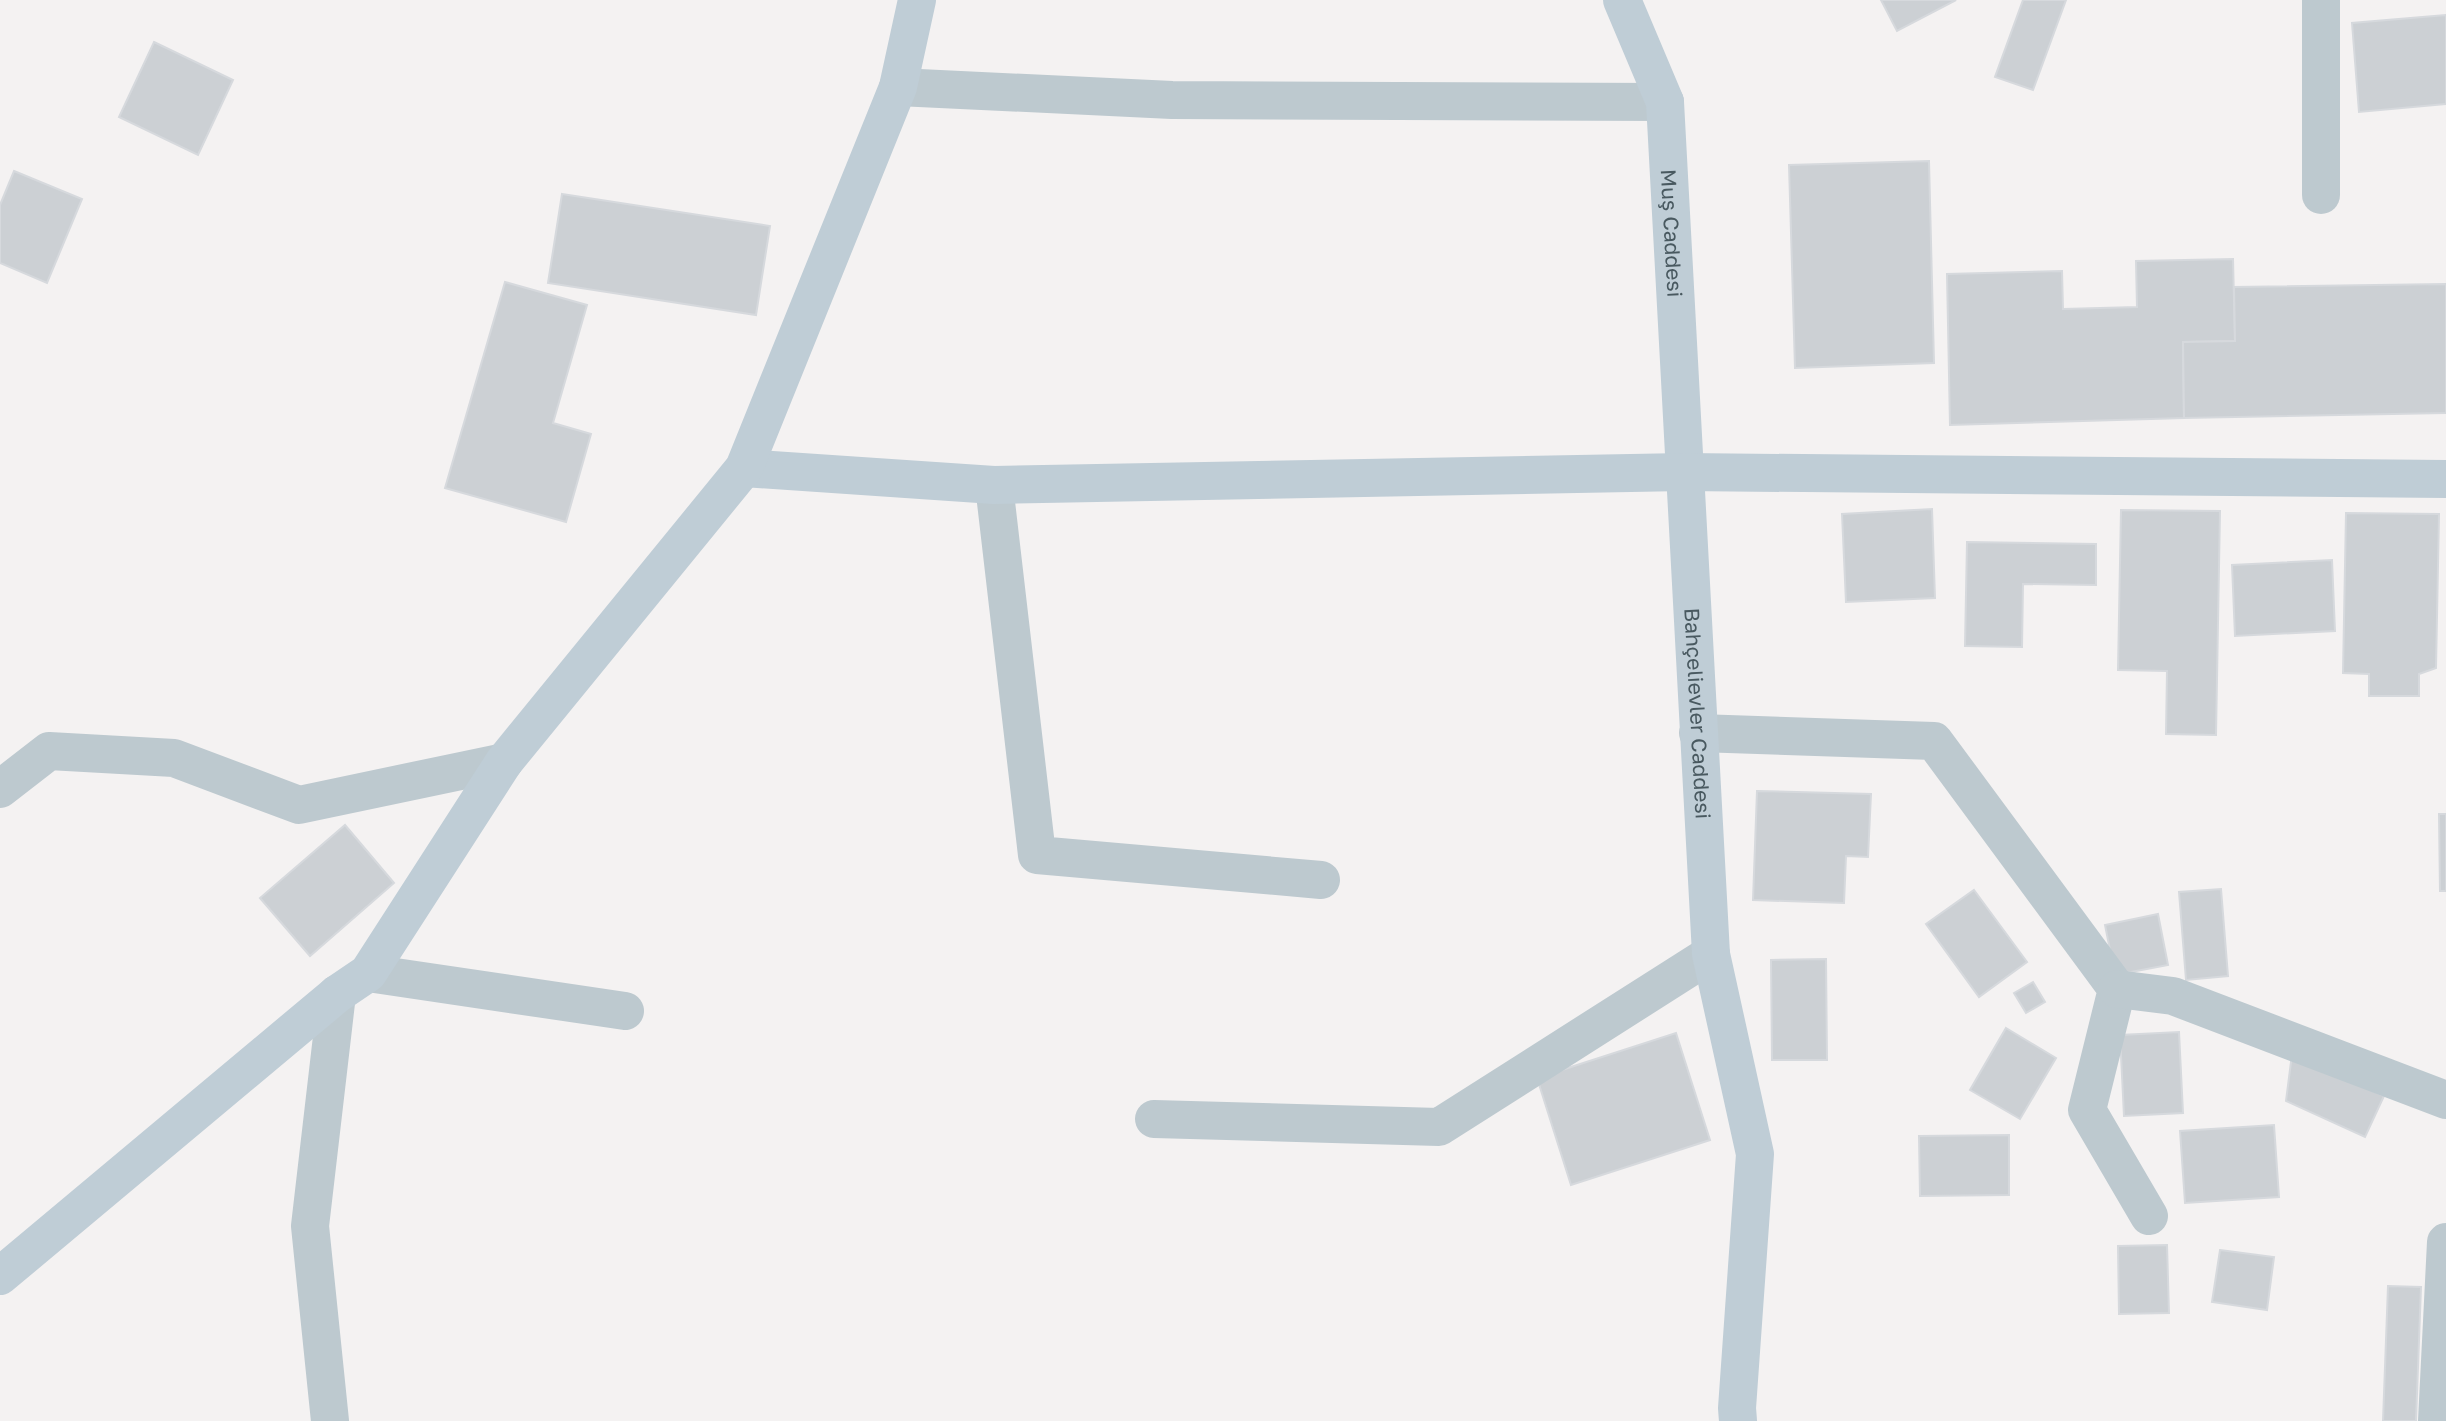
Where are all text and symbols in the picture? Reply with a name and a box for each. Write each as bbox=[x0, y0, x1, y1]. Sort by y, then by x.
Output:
street label: Muş Caddesi bbox=[1656, 168, 1689, 298]
street label: Bahçelievler Caddesi bbox=[1679, 607, 1717, 820]

